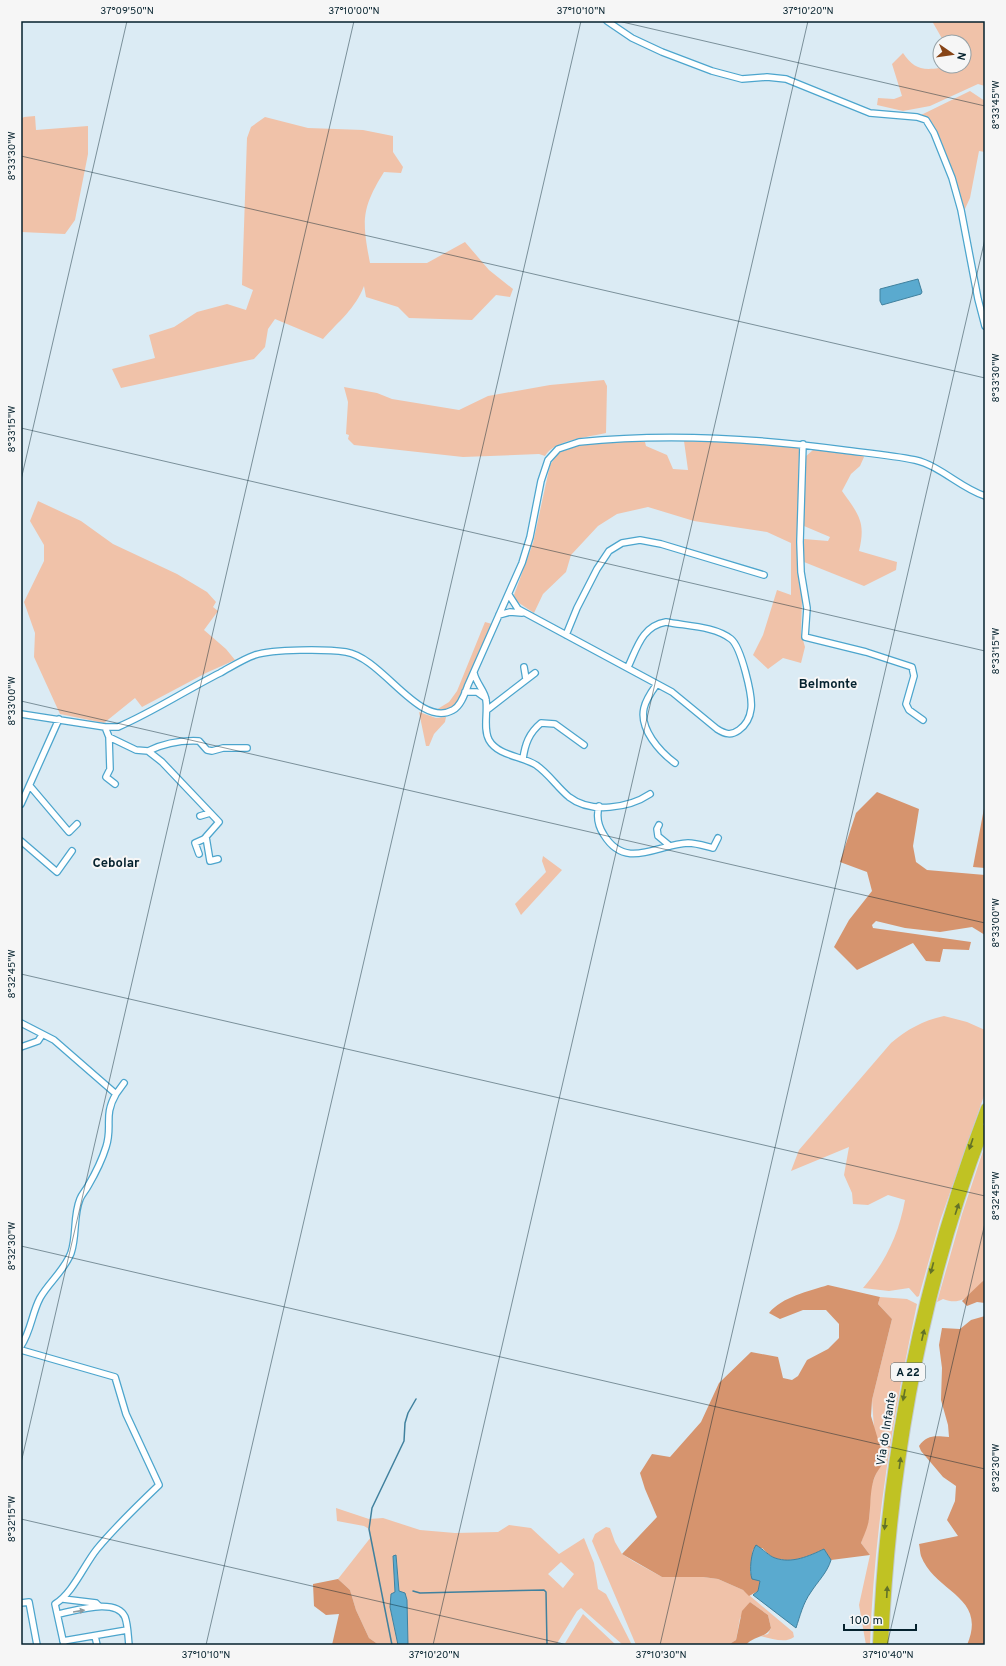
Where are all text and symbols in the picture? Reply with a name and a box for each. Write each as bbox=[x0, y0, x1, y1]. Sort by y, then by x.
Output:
text: 37°09'50"N bbox=[100, 5, 154, 18]
text: 37°10'00"N bbox=[328, 5, 380, 18]
text: 37°10'10"N bbox=[557, 5, 605, 18]
text: 37°10'20"N bbox=[782, 5, 834, 18]
north arrow bbox=[932, 34, 972, 74]
text: N bbox=[953, 51, 968, 61]
text: 8°33'45"W bbox=[990, 80, 1003, 130]
text: 8°33'30"W bbox=[6, 131, 19, 181]
text: 8°33'30"W bbox=[990, 353, 1003, 403]
text: 8°33'15"W bbox=[6, 406, 19, 452]
text: 8°33'15"W bbox=[990, 628, 1003, 674]
text: 8°33'00"W bbox=[6, 676, 19, 726]
district label: Belmonte bbox=[799, 677, 857, 693]
district label: Cebolar bbox=[93, 856, 140, 872]
text: 8°33'00"W bbox=[990, 898, 1003, 948]
text: 8°32'45"W bbox=[6, 949, 19, 999]
one-way arrow bbox=[968, 1139, 974, 1151]
text: 8°32'45"W bbox=[990, 1171, 1003, 1221]
one-way arrow bbox=[954, 1203, 960, 1215]
text: 8°32'30"W bbox=[6, 1221, 19, 1271]
one-way arrow bbox=[929, 1262, 935, 1275]
one-way arrow bbox=[921, 1329, 927, 1341]
road number: A 22 bbox=[891, 1363, 925, 1381]
one-way arrow bbox=[900, 1389, 906, 1401]
street label: Via do Infante bbox=[873, 1391, 901, 1467]
text: 8°32'30"W bbox=[990, 1443, 1003, 1493]
one-way arrow bbox=[897, 1457, 903, 1469]
text: 8°32'15"W bbox=[6, 1496, 19, 1542]
one-way arrow bbox=[882, 1518, 888, 1530]
one-way arrow bbox=[884, 1585, 890, 1598]
scale bar bbox=[844, 1606, 916, 1632]
one-way arrow bbox=[73, 1608, 85, 1614]
text: 100 m bbox=[850, 1613, 883, 1629]
text: 37°10'10"N bbox=[182, 1649, 230, 1662]
text: 37°10'20"N bbox=[408, 1649, 460, 1662]
text: 37°10'30"N bbox=[636, 1649, 686, 1662]
text: 37°10'40"N bbox=[862, 1649, 914, 1662]

